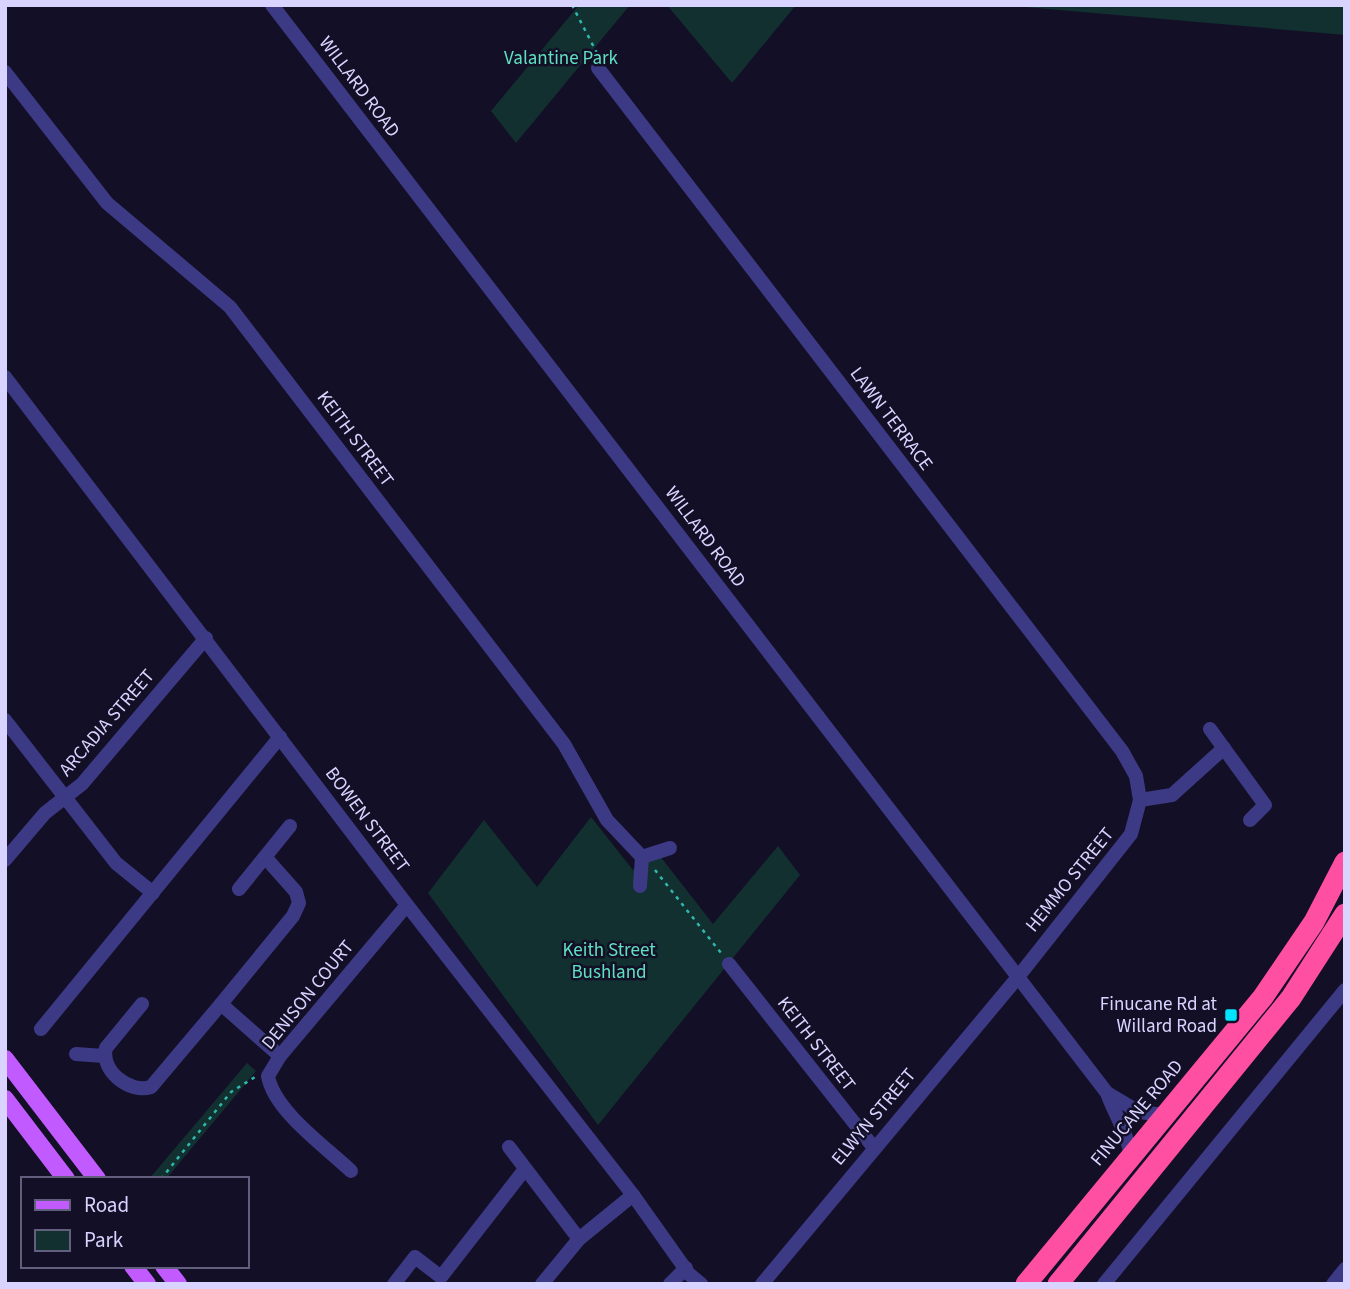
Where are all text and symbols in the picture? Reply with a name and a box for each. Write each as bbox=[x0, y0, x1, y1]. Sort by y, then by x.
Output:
street label: WILLARD ROAD bbox=[312, 31, 406, 143]
park label: Valantine Park bbox=[504, 45, 619, 72]
street label: LAWN TERRACE bbox=[843, 362, 939, 476]
street label: KEITH STREET bbox=[310, 386, 400, 492]
street label: WILLARD ROAD bbox=[658, 481, 752, 593]
street label: ARCADIA STREET bbox=[53, 664, 161, 782]
street label: BOWEN STREET bbox=[318, 762, 416, 878]
street label: HEMMO STREET bbox=[1019, 822, 1121, 938]
street label: DENISON COURT bbox=[255, 935, 361, 1055]
park label: Keith Street Bushland bbox=[562, 937, 656, 986]
street label: KEITH STREET bbox=[770, 991, 862, 1097]
place label: Finucane Rd at Willard Road bbox=[1100, 991, 1218, 1040]
marker: Finucane Rd at Willard Road bbox=[1223, 1007, 1239, 1023]
street label: FINUCANE ROAD bbox=[1084, 1054, 1190, 1172]
street label: ELWYN STREET bbox=[825, 1063, 923, 1171]
legend bbox=[21, 1177, 248, 1268]
text: Road bbox=[84, 1190, 129, 1220]
text: Park bbox=[84, 1225, 124, 1255]

